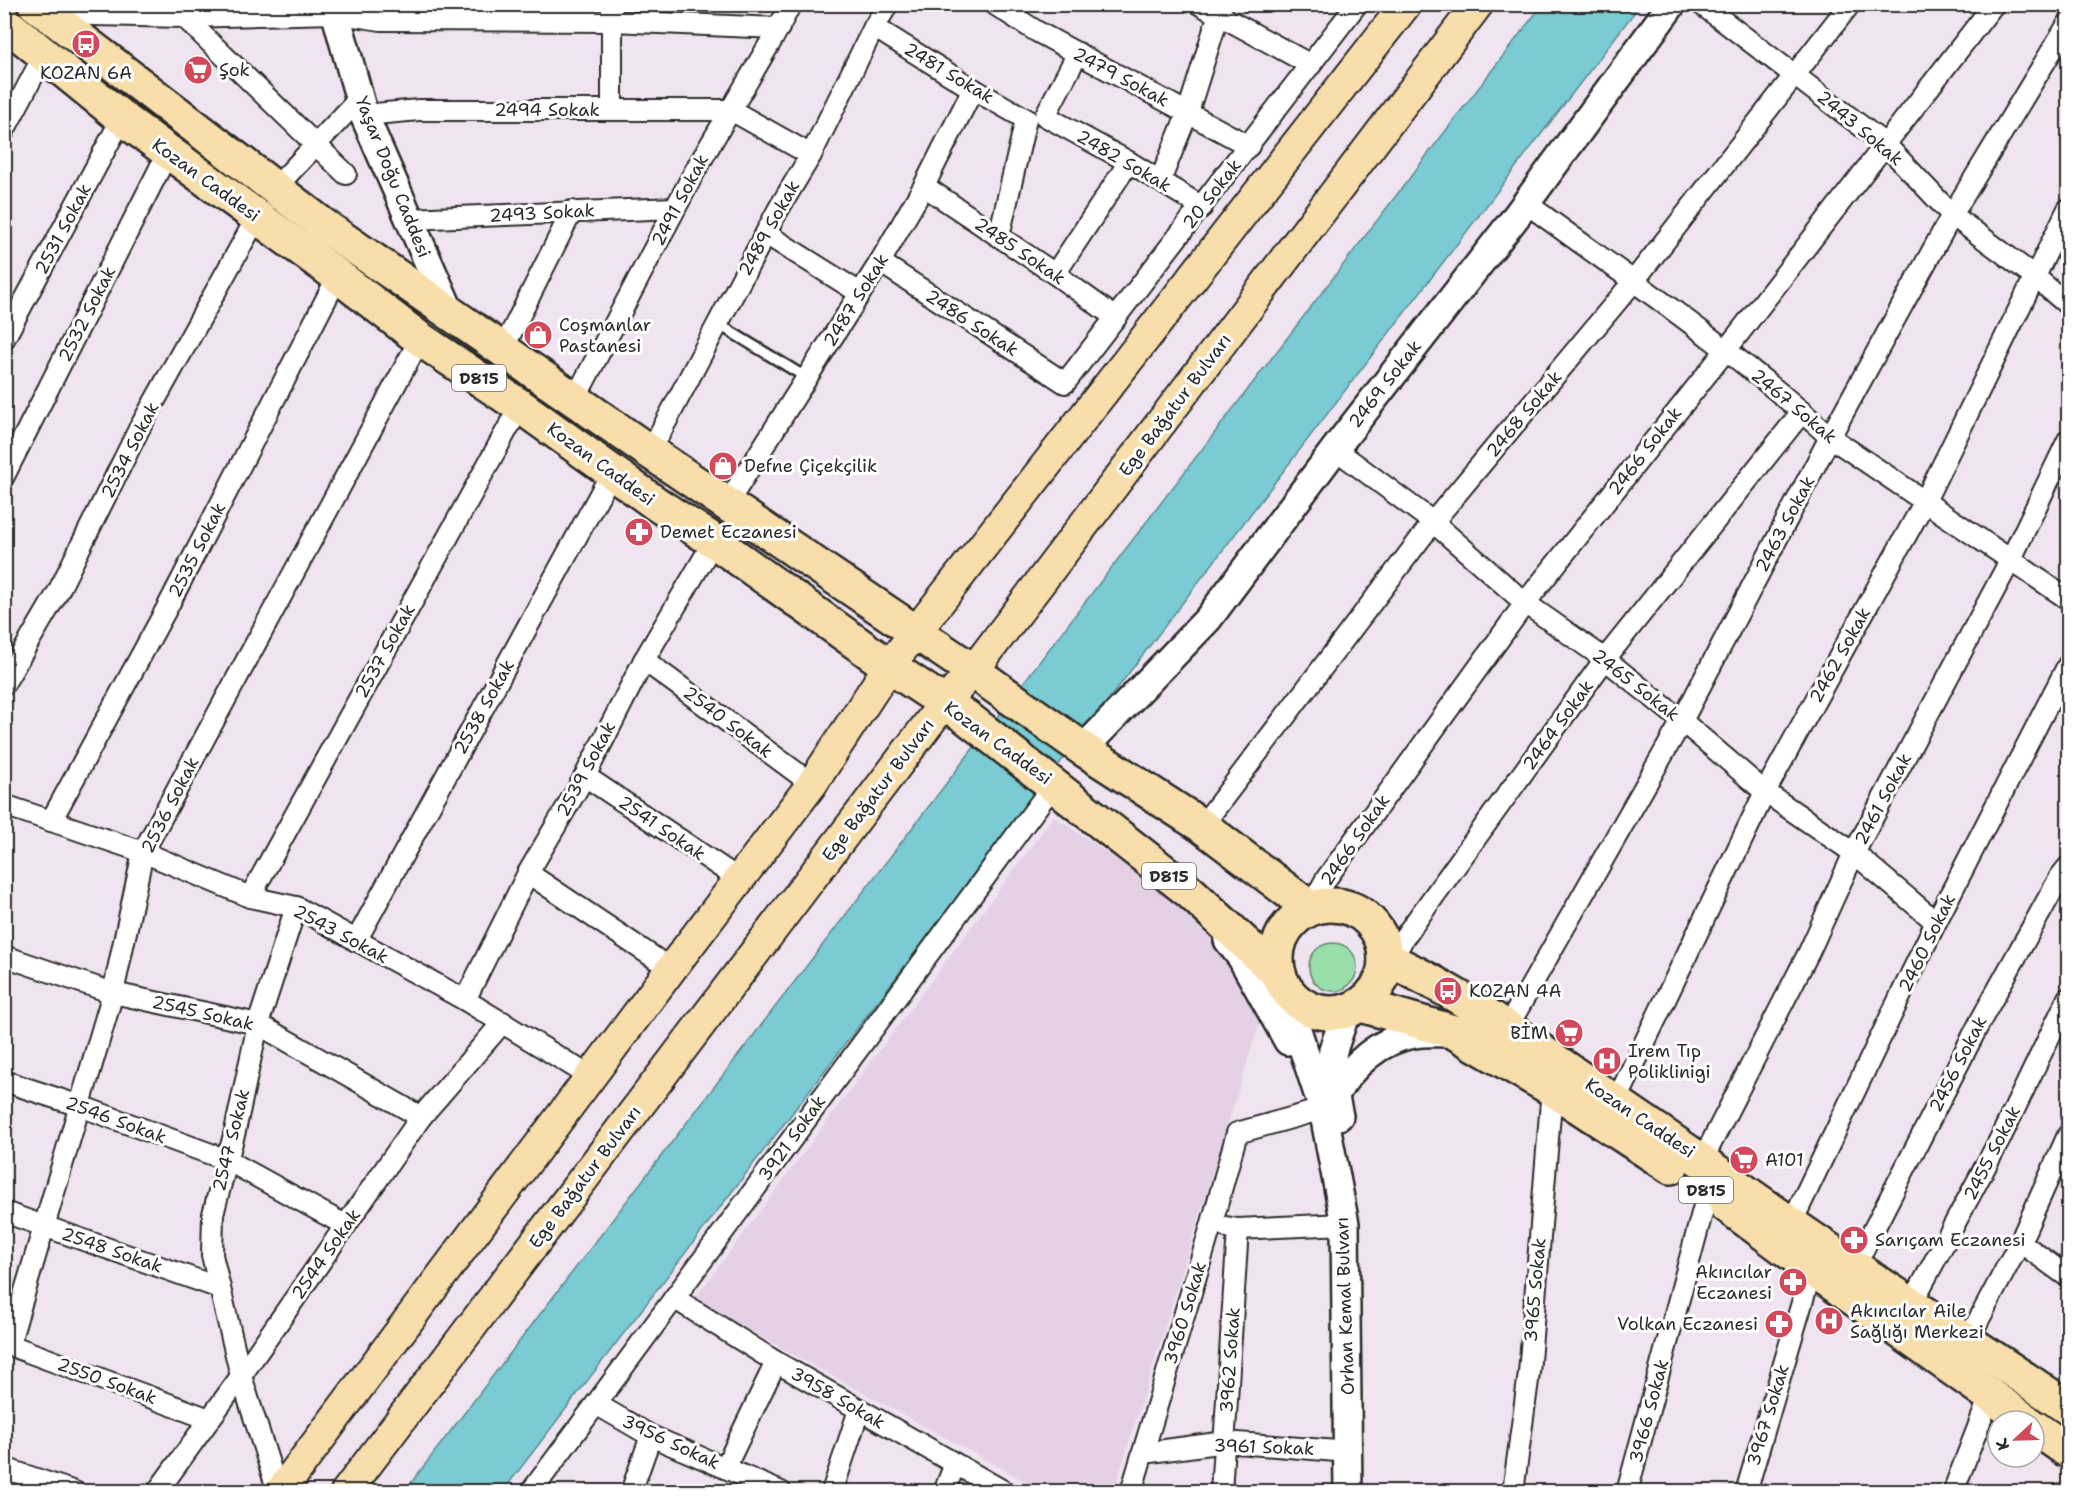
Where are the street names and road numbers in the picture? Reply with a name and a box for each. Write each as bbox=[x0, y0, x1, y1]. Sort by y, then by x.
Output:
street label: 2481 Sokak bbox=[900, 37, 998, 109]
street label: 2479 Sokak bbox=[1069, 42, 1173, 112]
street label: 2443 Sokak bbox=[1812, 85, 1908, 171]
street label: Yaşar Doğu Caddesi bbox=[350, 93, 436, 261]
street label: 2494 Sokak bbox=[494, 98, 600, 122]
street label: 2482 Sokak bbox=[1072, 124, 1176, 198]
street label: Kozan Caddesi bbox=[147, 133, 265, 227]
street label: 2491 Sokak bbox=[646, 150, 714, 250]
street label: 20 Sokak bbox=[1177, 154, 1247, 234]
street label: 2489 Sokak bbox=[733, 176, 805, 280]
street label: 2531 Sokak bbox=[29, 179, 97, 279]
street label: 2493 Sokak bbox=[489, 198, 595, 228]
street label: 2485 Sokak bbox=[970, 212, 1070, 290]
street label: 2487 Sokak bbox=[818, 249, 894, 351]
street label: 2532 Sokak bbox=[53, 262, 121, 366]
street label: 2486 Sokak bbox=[921, 284, 1023, 362]
street label: Ege Bağatur Bulvarı bbox=[1113, 329, 1237, 481]
street label: 2469 Sokak bbox=[1343, 335, 1427, 433]
street label: 2467 Sokak bbox=[1746, 363, 1842, 449]
road number: D815 bbox=[452, 365, 506, 391]
street label: 2468 Sokak bbox=[1481, 366, 1567, 462]
street label: 2534 Sokak bbox=[95, 398, 165, 502]
street label: 2466 Sokak bbox=[1603, 402, 1687, 500]
street label: Kozan Caddesi bbox=[542, 417, 660, 511]
street label: 2463 Sokak bbox=[1750, 472, 1820, 576]
street label: 2535 Sokak bbox=[163, 498, 231, 602]
street label: 2537 Sokak bbox=[349, 600, 421, 702]
street label: 2462 Sokak bbox=[1804, 603, 1876, 707]
street label: 2465 Sokak bbox=[1587, 643, 1685, 727]
street label: 2538 Sokak bbox=[448, 655, 520, 759]
street label: 2464 Sokak bbox=[1517, 675, 1599, 775]
street label: 2540 Sokak bbox=[679, 681, 777, 763]
street label: Kozan Caddesi bbox=[939, 696, 1057, 790]
street label: Ege Bağatur Bulvarı bbox=[816, 714, 940, 866]
street label: 2539 Sokak bbox=[551, 717, 621, 821]
street label: 2461 Sokak bbox=[1849, 749, 1917, 849]
street label: 2536 Sokak bbox=[135, 753, 205, 857]
street label: 2541 Sokak bbox=[614, 790, 710, 866]
street label: 2466 Sokak bbox=[1315, 790, 1395, 890]
road number: D815 bbox=[1142, 863, 1196, 889]
street label: 2460 Sokak bbox=[1893, 890, 1961, 996]
street label: 2543 Sokak bbox=[289, 899, 393, 969]
street label: 2545 Sokak bbox=[150, 990, 256, 1036]
street label: 2456 Sokak bbox=[1924, 1012, 1992, 1116]
street label: Kozan Caddesi bbox=[1580, 1072, 1700, 1164]
street label: 2547 Sokak bbox=[207, 1086, 255, 1194]
street label: 3921 Sokak bbox=[753, 1090, 831, 1186]
street label: 2546 Sokak bbox=[62, 1091, 170, 1149]
street label: Ege Bağatur Bulvarı bbox=[523, 1101, 647, 1253]
street label: 2455 Sokak bbox=[1958, 1102, 2026, 1204]
road number: D815 bbox=[1679, 1177, 1733, 1203]
street label: 2544 Sokak bbox=[286, 1204, 366, 1304]
street label: Orhan Kemal Bulvarı bbox=[1330, 1216, 1360, 1396]
street label: 2548 Sokak bbox=[58, 1221, 166, 1279]
street label: 3965 Sokak bbox=[1518, 1237, 1552, 1343]
street label: 3960 Sokak bbox=[1158, 1259, 1212, 1367]
street label: 3962 Sokak bbox=[1214, 1306, 1246, 1414]
street label: 2550 Sokak bbox=[54, 1352, 160, 1410]
street label: 3966 Sokak bbox=[1624, 1356, 1674, 1466]
street label: 3958 Sokak bbox=[786, 1361, 890, 1435]
street label: 3967 Sokak bbox=[1741, 1361, 1795, 1469]
street label: 3956 Sokak bbox=[618, 1409, 724, 1475]
street label: 3961 Sokak bbox=[1213, 1433, 1315, 1461]

